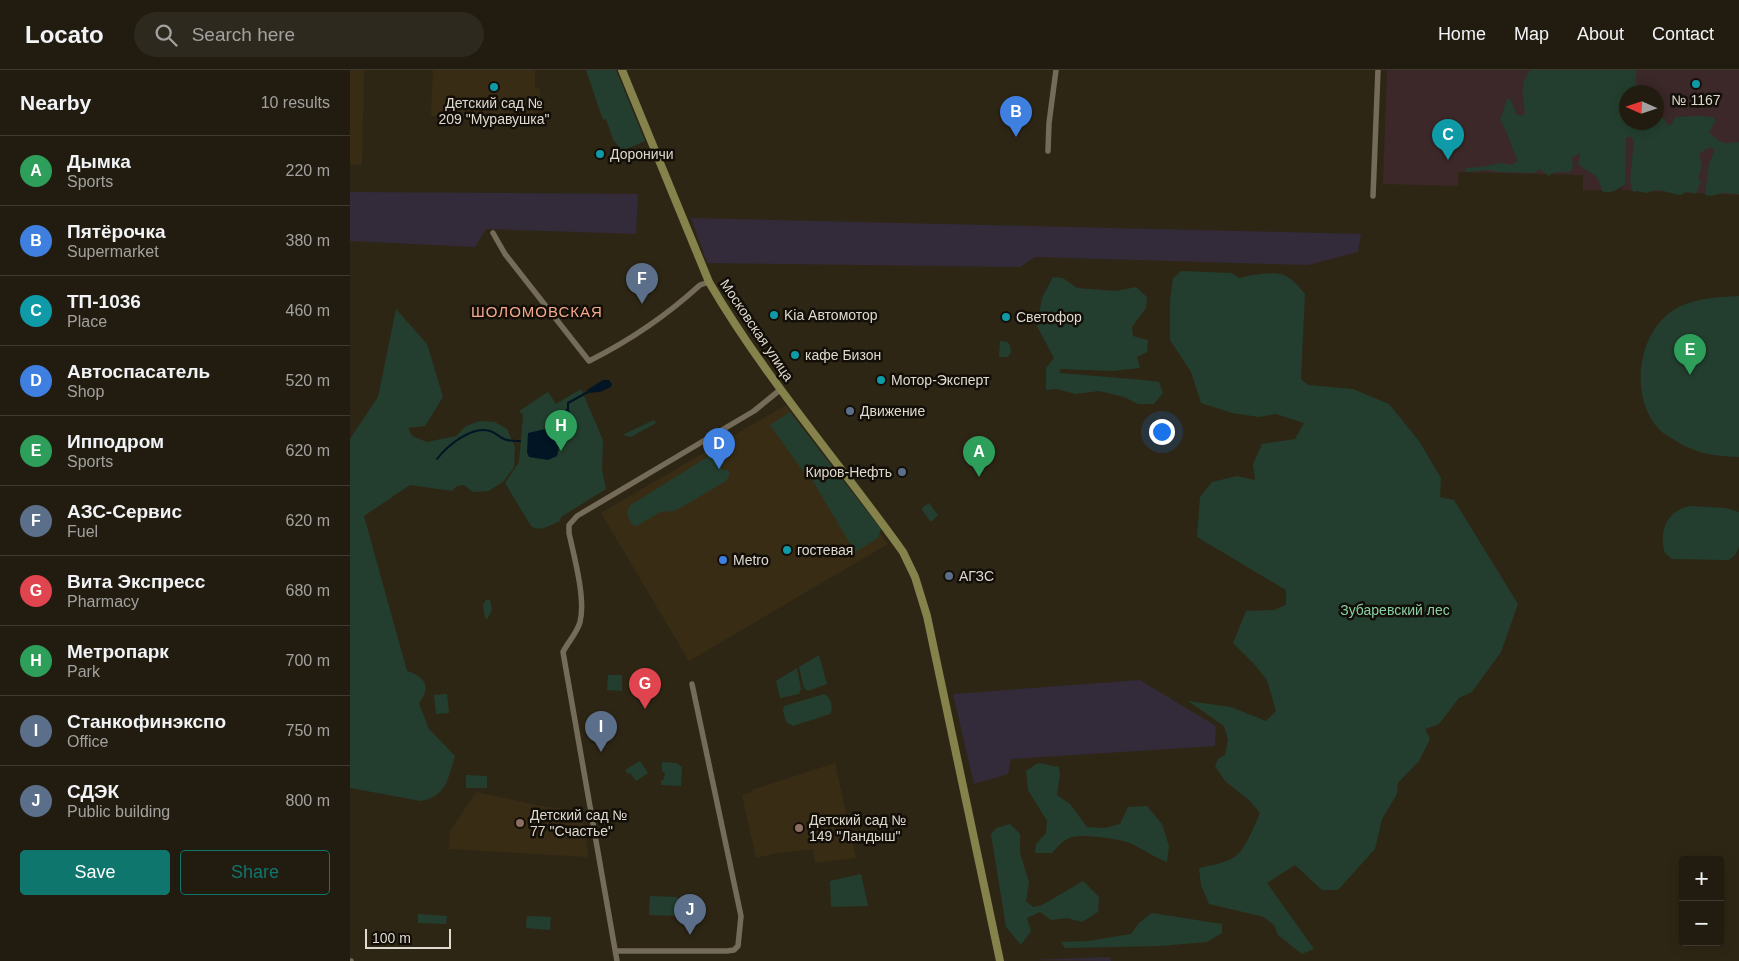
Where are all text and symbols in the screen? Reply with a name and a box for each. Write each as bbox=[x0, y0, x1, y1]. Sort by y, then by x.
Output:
search box bbox=[134, 12, 484, 57]
text: Locato bbox=[25, 21, 104, 48]
icon: search bbox=[152, 21, 180, 49]
text: Search here bbox=[192, 24, 295, 45]
text: Home bbox=[1438, 24, 1486, 44]
text: Map bbox=[1514, 24, 1549, 44]
text: About bbox=[1577, 24, 1624, 44]
text: Contact bbox=[1652, 24, 1714, 44]
marker: № 1167 bbox=[1690, 78, 1702, 90]
marker: Детский сад № 209 "Муравушка" bbox=[488, 81, 500, 93]
north arrow bbox=[1619, 85, 1664, 130]
text: Nearby bbox=[20, 91, 91, 114]
place label: № 1167 bbox=[1671, 92, 1721, 108]
text: 10 results bbox=[261, 94, 330, 111]
place label: Детский сад № 209 "Муравушка" bbox=[438, 95, 550, 127]
pin: B bbox=[1000, 96, 1032, 137]
pin: C bbox=[1432, 119, 1464, 160]
place label: Дороничи bbox=[610, 146, 674, 162]
marker: Дороничи bbox=[594, 148, 606, 160]
text: Дымка bbox=[67, 151, 131, 172]
text: A bbox=[30, 162, 42, 179]
text: 220 m bbox=[286, 162, 330, 179]
text: Sports bbox=[67, 173, 113, 190]
text: Пятёрочка bbox=[67, 221, 165, 242]
text: B bbox=[30, 232, 42, 249]
text: 380 m bbox=[286, 232, 330, 249]
text: Supermarket bbox=[67, 243, 159, 260]
pin: F bbox=[626, 263, 658, 304]
street label: Московская улица bbox=[717, 276, 797, 384]
text: ТП-1036 bbox=[67, 291, 141, 312]
text: C bbox=[30, 302, 42, 319]
text: 460 m bbox=[286, 302, 330, 319]
district label: ШОЛОМОВСКАЯ bbox=[471, 303, 603, 320]
place label: Kia Автомотор bbox=[784, 307, 878, 323]
marker: Kia Автомотор bbox=[768, 309, 780, 321]
place label: Светофор bbox=[1016, 309, 1082, 325]
marker: Светофор bbox=[1000, 311, 1012, 323]
text: Place bbox=[67, 313, 107, 330]
pin: E bbox=[1674, 334, 1706, 375]
place label: кафе Бизон bbox=[805, 347, 881, 363]
marker: кафе Бизон bbox=[789, 349, 801, 361]
text: Автоспасатель bbox=[67, 361, 210, 382]
text: D bbox=[30, 372, 42, 389]
text: 520 m bbox=[286, 372, 330, 389]
place label: Мотор-Эксперт bbox=[891, 372, 990, 388]
marker: Мотор-Эксперт bbox=[875, 374, 887, 386]
text: Shop bbox=[67, 383, 104, 400]
place label: Движение bbox=[860, 403, 925, 419]
marker: Движение bbox=[844, 405, 856, 417]
pin: H bbox=[545, 410, 577, 451]
your location bbox=[1149, 419, 1175, 445]
pin: D bbox=[703, 428, 735, 469]
text: Ипподром bbox=[67, 431, 164, 452]
pin: A bbox=[963, 436, 995, 477]
text: E bbox=[31, 442, 41, 459]
text: 620 m bbox=[286, 442, 330, 459]
text: Sports bbox=[67, 453, 113, 470]
place label: Киров-Нефть bbox=[806, 464, 892, 480]
marker: Киров-Нефть bbox=[896, 466, 908, 478]
text: АЗС-Сервис bbox=[67, 501, 182, 522]
text: F bbox=[31, 512, 41, 529]
text: 620 m bbox=[286, 512, 330, 529]
text: Fuel bbox=[67, 523, 98, 540]
place label: гостевая bbox=[797, 542, 853, 558]
marker: гостевая bbox=[781, 544, 793, 556]
place label: Metro bbox=[733, 552, 769, 568]
marker: Metro bbox=[717, 554, 729, 566]
place label: АГЗС bbox=[959, 568, 994, 584]
marker: АГЗС bbox=[943, 570, 955, 582]
text: Вита Экспресс bbox=[67, 571, 205, 592]
text: G bbox=[30, 582, 42, 599]
text: 680 m bbox=[286, 582, 330, 599]
text: Pharmacy bbox=[67, 593, 139, 610]
park label: Зубаревский лес bbox=[1340, 602, 1450, 618]
text: Метропарк bbox=[67, 641, 169, 662]
text: H bbox=[30, 652, 42, 669]
text: 700 m bbox=[286, 652, 330, 669]
text: Park bbox=[67, 663, 100, 680]
pin: G bbox=[629, 668, 661, 709]
text: Станкофинэкспо bbox=[67, 711, 226, 732]
pin: I bbox=[585, 711, 617, 752]
text: I bbox=[34, 722, 38, 739]
text: 750 m bbox=[286, 722, 330, 739]
text: Office bbox=[67, 733, 109, 750]
text: СДЭК bbox=[67, 781, 119, 802]
text: J bbox=[32, 792, 40, 809]
text: 800 m bbox=[286, 792, 330, 809]
text: Public building bbox=[67, 803, 170, 820]
place label: Детский сад № 77 "Счастье" bbox=[530, 807, 628, 839]
place label: Детский сад № 149 "Ландыш" bbox=[809, 812, 907, 844]
marker: Детский сад № 77 "Счастье" bbox=[514, 817, 526, 829]
marker: Детский сад № 149 "Ландыш" bbox=[793, 822, 805, 834]
button: Save bbox=[20, 850, 170, 895]
button: Share bbox=[180, 850, 330, 895]
map controls bbox=[1679, 856, 1724, 946]
button: + bbox=[1679, 856, 1724, 901]
pin: J bbox=[674, 894, 706, 935]
button: − bbox=[1679, 901, 1724, 946]
scale bar bbox=[365, 926, 451, 949]
text: 100 m bbox=[372, 930, 411, 946]

